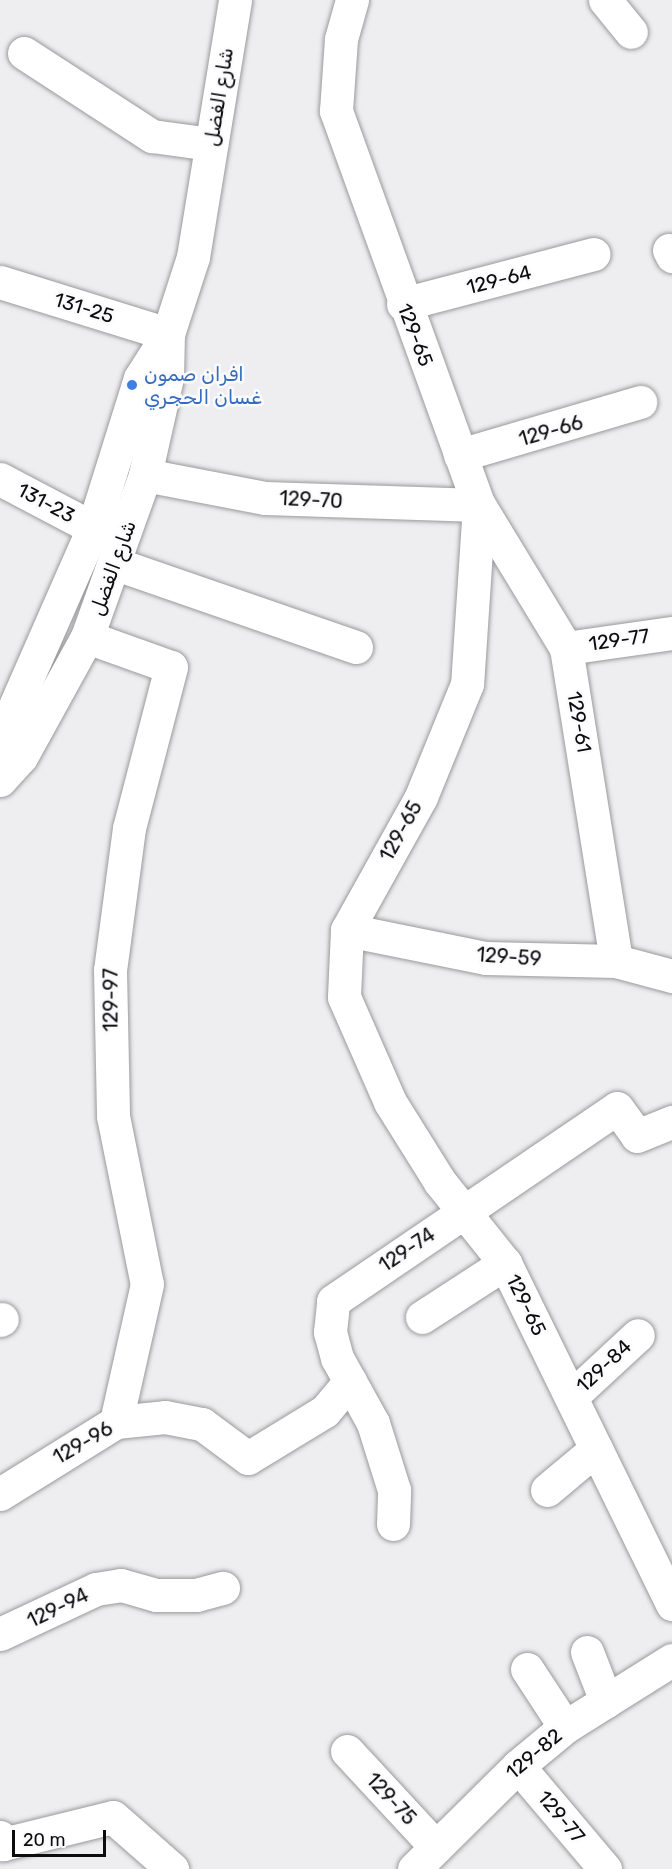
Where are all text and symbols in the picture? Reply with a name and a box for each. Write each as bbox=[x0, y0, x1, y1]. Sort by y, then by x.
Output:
street label: شارع الفضل bbox=[199, 46, 239, 148]
street label: 129-64 bbox=[464, 260, 534, 300]
street label: 131-25 bbox=[51, 288, 117, 328]
street label: 129-65 bbox=[392, 300, 438, 370]
place label: افران صمون غسان الحجري bbox=[144, 362, 262, 409]
marker: افران صمون غسان الحجري bbox=[125, 378, 139, 392]
street label: 129-66 bbox=[516, 410, 586, 452]
street label: 131-23 bbox=[13, 478, 79, 528]
street label: 129-70 bbox=[279, 486, 343, 514]
street label: شارع الفضل bbox=[85, 517, 141, 619]
street label: 129-77 bbox=[587, 624, 651, 656]
street label: 129-61 bbox=[562, 690, 596, 754]
street label: 129-65 bbox=[375, 797, 427, 865]
street label: 129-59 bbox=[476, 943, 542, 971]
street label: 129-97 bbox=[99, 968, 123, 1032]
street label: 129-74 bbox=[374, 1223, 440, 1277]
street label: 129-65 bbox=[501, 1270, 551, 1340]
street label: 129-84 bbox=[571, 1334, 637, 1398]
street label: 129-96 bbox=[49, 1416, 117, 1470]
street label: 129-94 bbox=[23, 1583, 93, 1633]
street label: 129-82 bbox=[501, 1724, 567, 1784]
street label: 129-75 bbox=[361, 1768, 421, 1830]
street label: 129-77 bbox=[532, 1786, 590, 1848]
scale bar bbox=[15, 1818, 110, 1856]
text: 20 m bbox=[23, 1829, 65, 1851]

